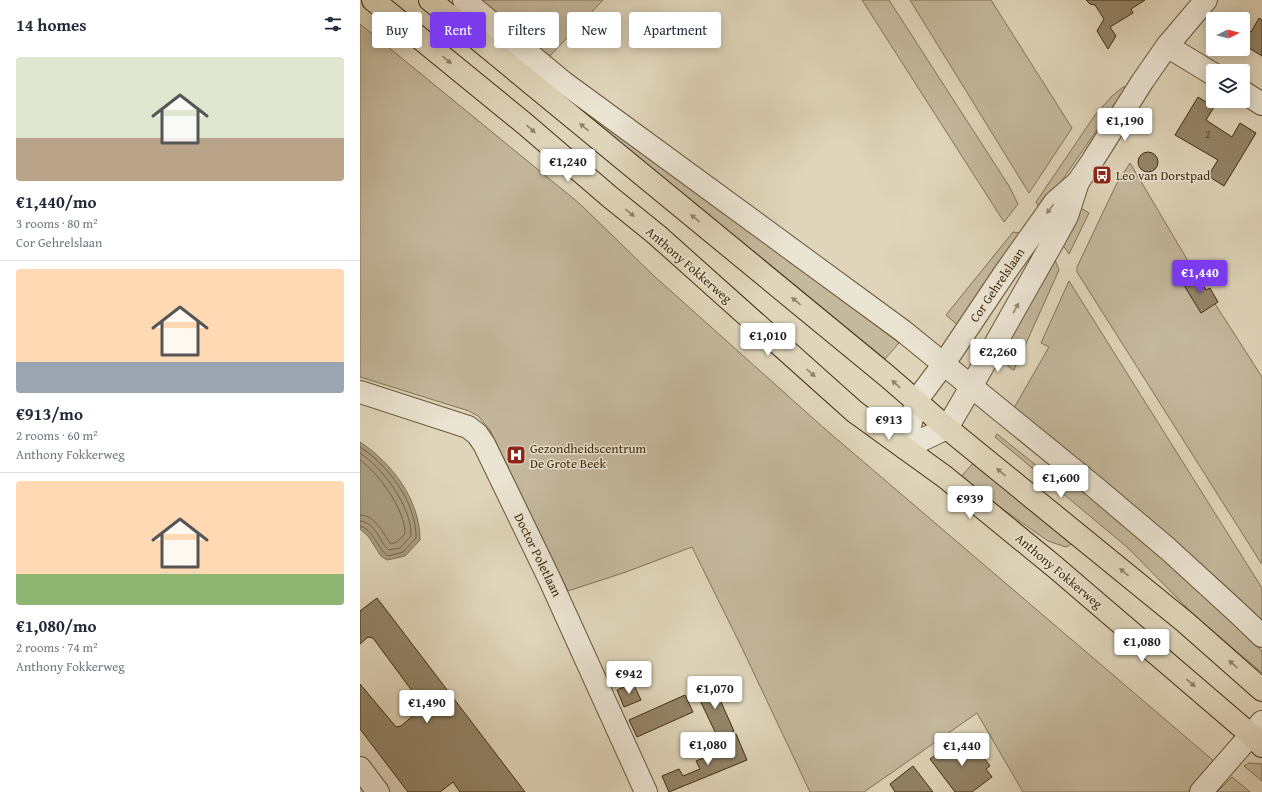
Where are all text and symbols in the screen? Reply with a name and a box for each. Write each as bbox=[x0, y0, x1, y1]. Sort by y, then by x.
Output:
text: 14 homes bbox=[16, 12, 87, 37]
chip: Buy bbox=[372, 12, 422, 48]
chip: Rent bbox=[430, 12, 486, 48]
chip: Filters bbox=[494, 12, 559, 48]
chip: New bbox=[567, 12, 621, 48]
chip: Apartment bbox=[629, 12, 721, 48]
north arrow bbox=[1206, 12, 1250, 56]
map controls bbox=[1206, 12, 1250, 108]
icon: filters bbox=[322, 13, 344, 35]
one-way arrow bbox=[441, 56, 452, 64]
button: layers bbox=[1206, 64, 1250, 108]
icon: home bbox=[144, 83, 216, 155]
pin: €1,190 bbox=[1092, 108, 1158, 142]
text: €1,190 bbox=[1106, 111, 1144, 130]
one-way arrow bbox=[579, 122, 590, 131]
one-way arrow bbox=[526, 124, 536, 134]
house number: 2 bbox=[1205, 126, 1211, 142]
pin: €1,240 bbox=[535, 149, 601, 183]
text: €1,240 bbox=[549, 152, 587, 171]
bus stop icon: Leo van Dorstpad bbox=[1091, 164, 1113, 186]
place label: Leo van Dorstpad bbox=[1116, 166, 1210, 185]
text: €1,440/mo bbox=[16, 189, 97, 214]
one-way arrow bbox=[1046, 203, 1054, 214]
one-way arrow bbox=[625, 209, 636, 218]
text: 3 rooms · 80 m² bbox=[16, 214, 98, 233]
one-way arrow bbox=[690, 214, 701, 223]
street label: Anthony Fokkerweg bbox=[642, 222, 737, 308]
text: Cor Gehrelslaan bbox=[16, 233, 102, 252]
street label: Cor Gehrelslaan bbox=[965, 243, 1029, 326]
pin: €1,440 bbox=[1167, 260, 1233, 294]
text: €1,440 bbox=[1181, 263, 1219, 282]
icon: home bbox=[144, 295, 216, 367]
one-way arrow bbox=[790, 296, 801, 305]
one-way arrow bbox=[1013, 302, 1019, 314]
pin: €1,010 bbox=[735, 323, 801, 357]
text: €1,010 bbox=[749, 326, 787, 345]
pin: €2,260 bbox=[965, 339, 1031, 373]
text: €2,260 bbox=[979, 342, 1017, 361]
one-way arrow bbox=[806, 369, 817, 378]
one-way arrow bbox=[891, 379, 901, 388]
text: €913/mo bbox=[16, 401, 83, 426]
pin: €913 bbox=[865, 407, 913, 441]
text: €913 bbox=[876, 410, 902, 429]
text: 2 rooms · 60 m² bbox=[16, 426, 98, 445]
place label: Gezondheidscentrum De Grote Beek bbox=[530, 439, 647, 473]
hospital icon: Gezondheidscentrum De Grote Beek bbox=[505, 444, 527, 466]
text: Anthony Fokkerweg bbox=[16, 445, 125, 464]
pin: €1,600 bbox=[1028, 465, 1094, 499]
one-way arrow bbox=[996, 467, 1007, 476]
text: €1,600 bbox=[1042, 468, 1080, 487]
pin: €939 bbox=[946, 486, 994, 520]
text: €939 bbox=[957, 489, 983, 508]
icon: home bbox=[144, 507, 216, 579]
street label: Doctor Poletlaan bbox=[510, 510, 567, 601]
street label: Anthony Fokkerweg bbox=[1011, 529, 1107, 614]
one-way arrow bbox=[1118, 567, 1129, 576]
text: €1,080/mo bbox=[16, 613, 97, 638]
pin: €1,080 bbox=[1109, 629, 1175, 663]
text: €1,080 bbox=[1123, 632, 1161, 651]
text: 2 rooms · 74 m² bbox=[16, 638, 98, 657]
text: Anthony Fokkerweg bbox=[16, 657, 125, 676]
one-way arrow bbox=[1228, 659, 1238, 668]
pin: €942 bbox=[605, 661, 653, 695]
text: €942 bbox=[616, 664, 642, 683]
pin: €1,070 bbox=[682, 676, 748, 710]
text: €1,070 bbox=[696, 679, 734, 698]
one-way arrow bbox=[1186, 679, 1196, 688]
pin: €1,490 bbox=[394, 690, 460, 724]
text: €1,490 bbox=[408, 693, 446, 712]
pin: €1,080 bbox=[675, 732, 741, 766]
pin: €1,440 bbox=[929, 733, 995, 767]
text: €1,080 bbox=[689, 735, 727, 754]
text: €1,440 bbox=[943, 736, 981, 755]

